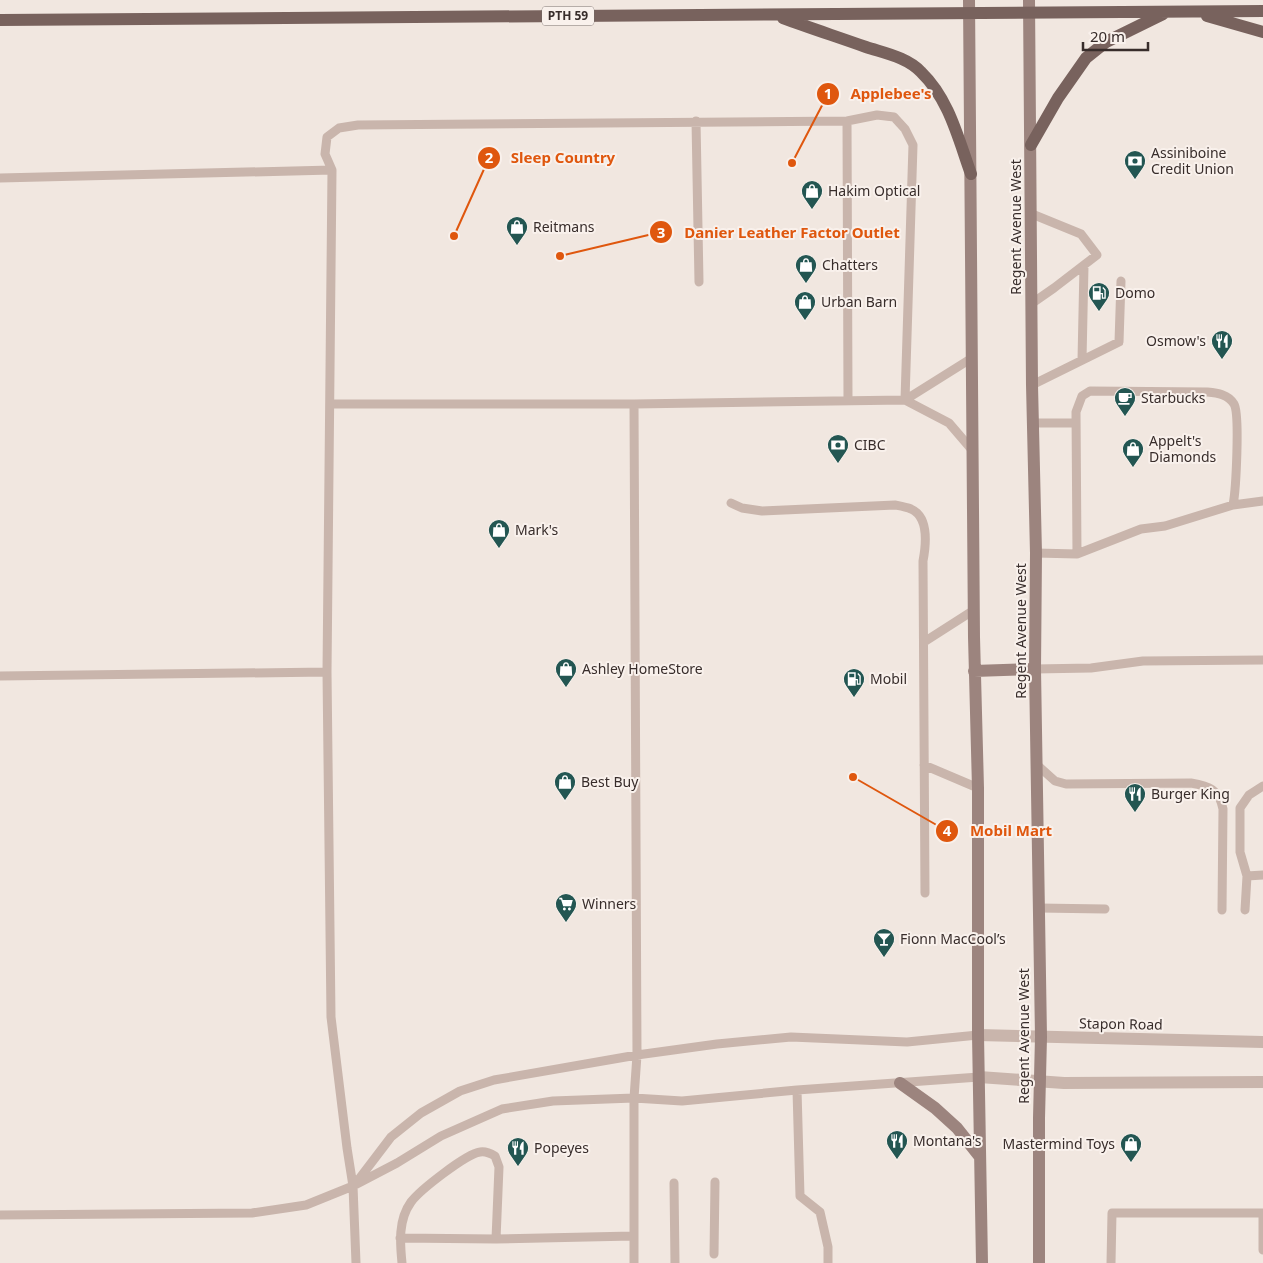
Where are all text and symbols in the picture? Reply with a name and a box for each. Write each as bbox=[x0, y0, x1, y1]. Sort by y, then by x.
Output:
road number: PTH 59 bbox=[542, 7, 594, 26]
scale bar bbox=[1083, 20, 1148, 52]
text: 20 m bbox=[1090, 26, 1125, 46]
callout: Applebee's bbox=[816, 79, 942, 109]
text: 1 bbox=[824, 83, 832, 103]
text: Applebee's bbox=[850, 83, 932, 103]
callout: Sleep Country bbox=[476, 143, 626, 173]
place label: Assiniboine Credit Union bbox=[1151, 143, 1234, 178]
text: 2 bbox=[485, 147, 494, 167]
text: Sleep Country bbox=[511, 147, 616, 167]
bank icon: Assiniboine Credit Union bbox=[1123, 149, 1147, 180]
street label: Regent Avenue West bbox=[1006, 159, 1025, 295]
shop icon: Hakim Optical bbox=[800, 179, 824, 210]
place label: Hakim Optical bbox=[828, 181, 920, 200]
shop icon: Reitmans bbox=[505, 215, 529, 246]
place label: Reitmans bbox=[533, 217, 595, 236]
callout: Danier Leather Factor Outlet bbox=[649, 217, 909, 247]
text: 3 bbox=[657, 222, 665, 242]
text: Danier Leather Factor Outlet bbox=[684, 222, 900, 242]
shop icon: Chatters bbox=[794, 253, 818, 284]
place label: Chatters bbox=[822, 255, 878, 274]
fuel station icon: Domo bbox=[1087, 281, 1111, 312]
place label: Domo bbox=[1115, 283, 1155, 302]
shop icon: Urban Barn bbox=[793, 290, 817, 321]
place label: Urban Barn bbox=[821, 292, 897, 311]
restaurant icon: Osmow's bbox=[1210, 329, 1234, 360]
place label: Osmow's bbox=[1146, 331, 1206, 350]
cafe icon: Starbucks bbox=[1113, 386, 1137, 417]
place label: Starbucks bbox=[1141, 388, 1206, 407]
place label: Appelt's Diamonds bbox=[1149, 431, 1217, 466]
bank icon: CIBC bbox=[826, 433, 850, 464]
place label: CIBC bbox=[854, 435, 886, 454]
shop icon: Appelt's Diamonds bbox=[1121, 437, 1145, 468]
shop icon: Mark's bbox=[487, 518, 511, 549]
place label: Mark's bbox=[515, 520, 559, 539]
street label: Regent Avenue West bbox=[1011, 563, 1030, 699]
shop icon: Ashley HomeStore bbox=[554, 657, 578, 688]
place label: Ashley HomeStore bbox=[582, 659, 703, 678]
fuel station icon: Mobil bbox=[842, 667, 866, 698]
place label: Mobil bbox=[870, 669, 907, 688]
shop icon: Best Buy bbox=[553, 770, 577, 801]
place label: Best Buy bbox=[581, 772, 639, 791]
restaurant icon: Burger King bbox=[1123, 782, 1147, 813]
place label: Burger King bbox=[1151, 784, 1230, 803]
callout: Mobil Mart bbox=[934, 816, 1062, 846]
text: 4 bbox=[943, 820, 952, 840]
text: Mobil Mart bbox=[970, 820, 1053, 840]
supermarket icon: Winners bbox=[554, 892, 578, 923]
place label: Winners bbox=[582, 894, 637, 913]
bar icon: Fionn MacCool’s bbox=[872, 927, 896, 958]
place label: Fionn MacCool’s bbox=[900, 929, 1006, 948]
street label: Regent Avenue West bbox=[1014, 968, 1033, 1104]
street label: Stapon Road bbox=[1079, 1013, 1163, 1034]
restaurant icon: Montana's bbox=[885, 1129, 909, 1160]
place label: Montana's bbox=[913, 1131, 982, 1150]
shop icon: Mastermind Toys bbox=[1119, 1132, 1143, 1163]
place label: Mastermind Toys bbox=[1003, 1134, 1115, 1153]
restaurant icon: Popeyes bbox=[506, 1136, 530, 1167]
place label: Popeyes bbox=[534, 1138, 589, 1157]

